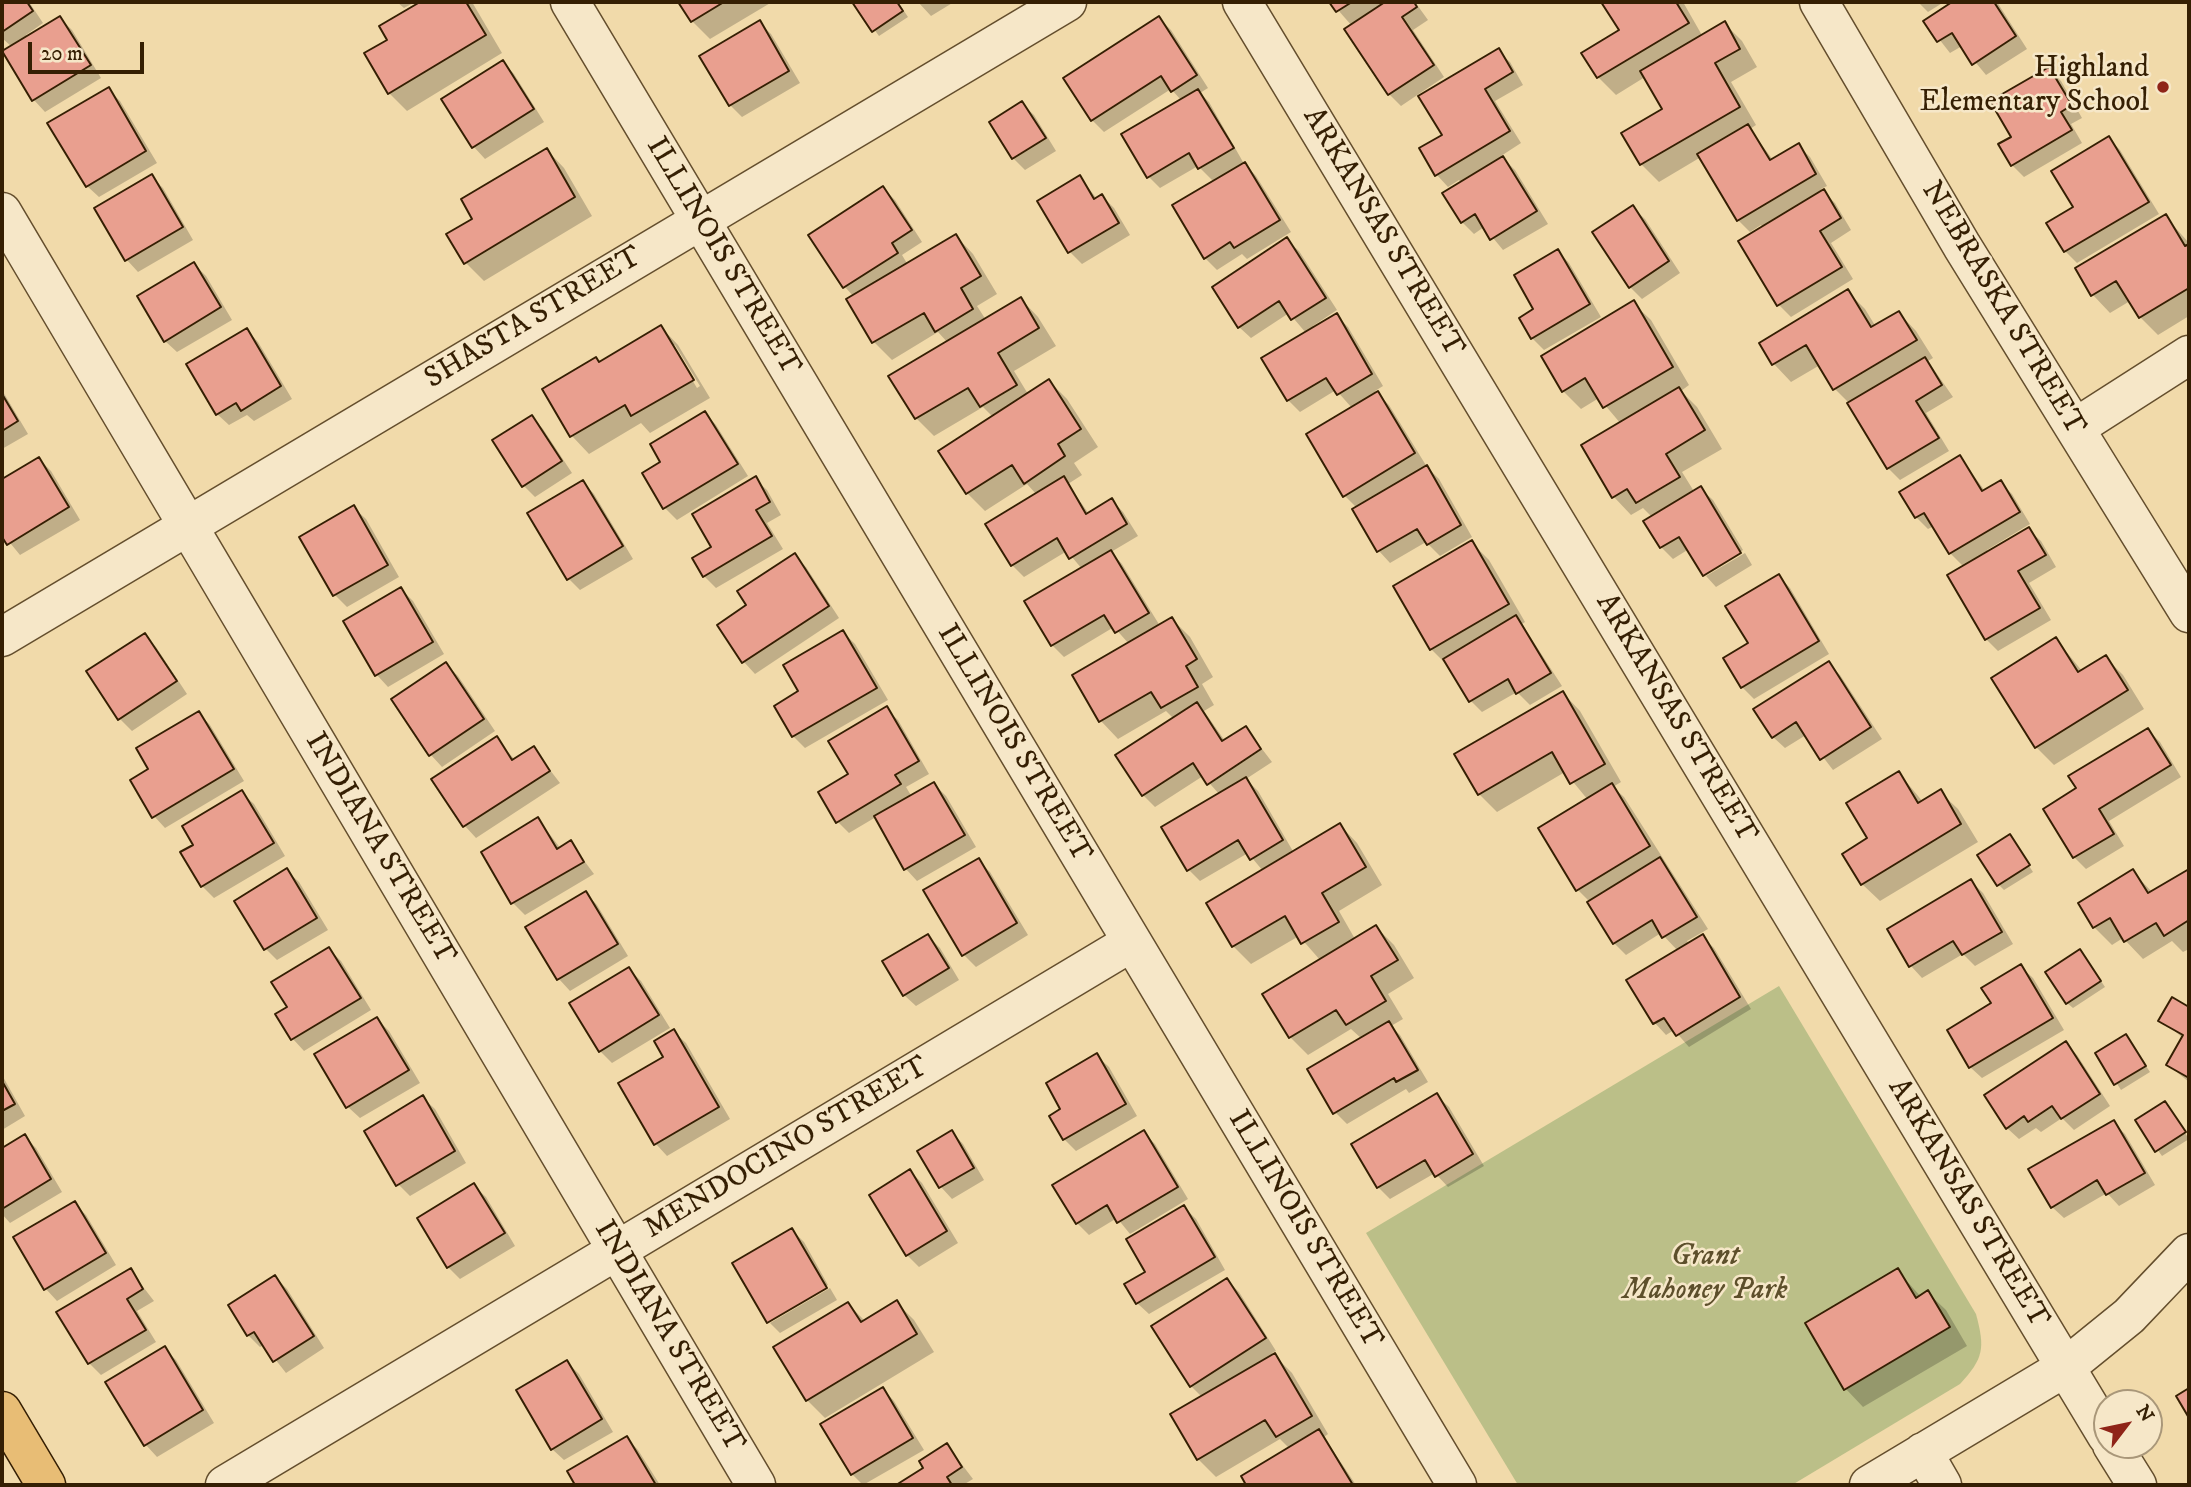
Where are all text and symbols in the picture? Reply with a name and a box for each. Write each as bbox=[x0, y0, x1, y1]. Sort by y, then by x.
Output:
scale bar bbox=[32, 28, 147, 72]
text: 20 m bbox=[41, 41, 83, 67]
place label: Highland Elementary School bbox=[1920, 52, 2149, 122]
marker: Highland Elementary School bbox=[2155, 79, 2171, 95]
street label: ARKANSAS STREET bbox=[1293, 102, 1471, 364]
street label: ILLINOIS STREET bbox=[637, 131, 807, 383]
street label: NEBRASKA STREET bbox=[1912, 176, 2092, 442]
street label: SHASTA STREET bbox=[419, 240, 649, 398]
street label: ARKANSAS STREET bbox=[1586, 588, 1764, 850]
street label: ILLINOIS STREET bbox=[928, 618, 1098, 870]
street label: INDIANA STREET bbox=[296, 727, 462, 971]
street label: MENDOCINO STREET bbox=[639, 1050, 935, 1248]
street label: ARKANSAS STREET bbox=[1878, 1073, 2056, 1335]
street label: ILLINOIS STREET bbox=[1219, 1104, 1389, 1356]
street label: INDIANA STREET bbox=[585, 1215, 751, 1459]
park label: Grant Mahoney Park bbox=[1623, 1240, 1787, 1310]
north arrow bbox=[2093, 1389, 2163, 1459]
text: N bbox=[2131, 1401, 2158, 1426]

